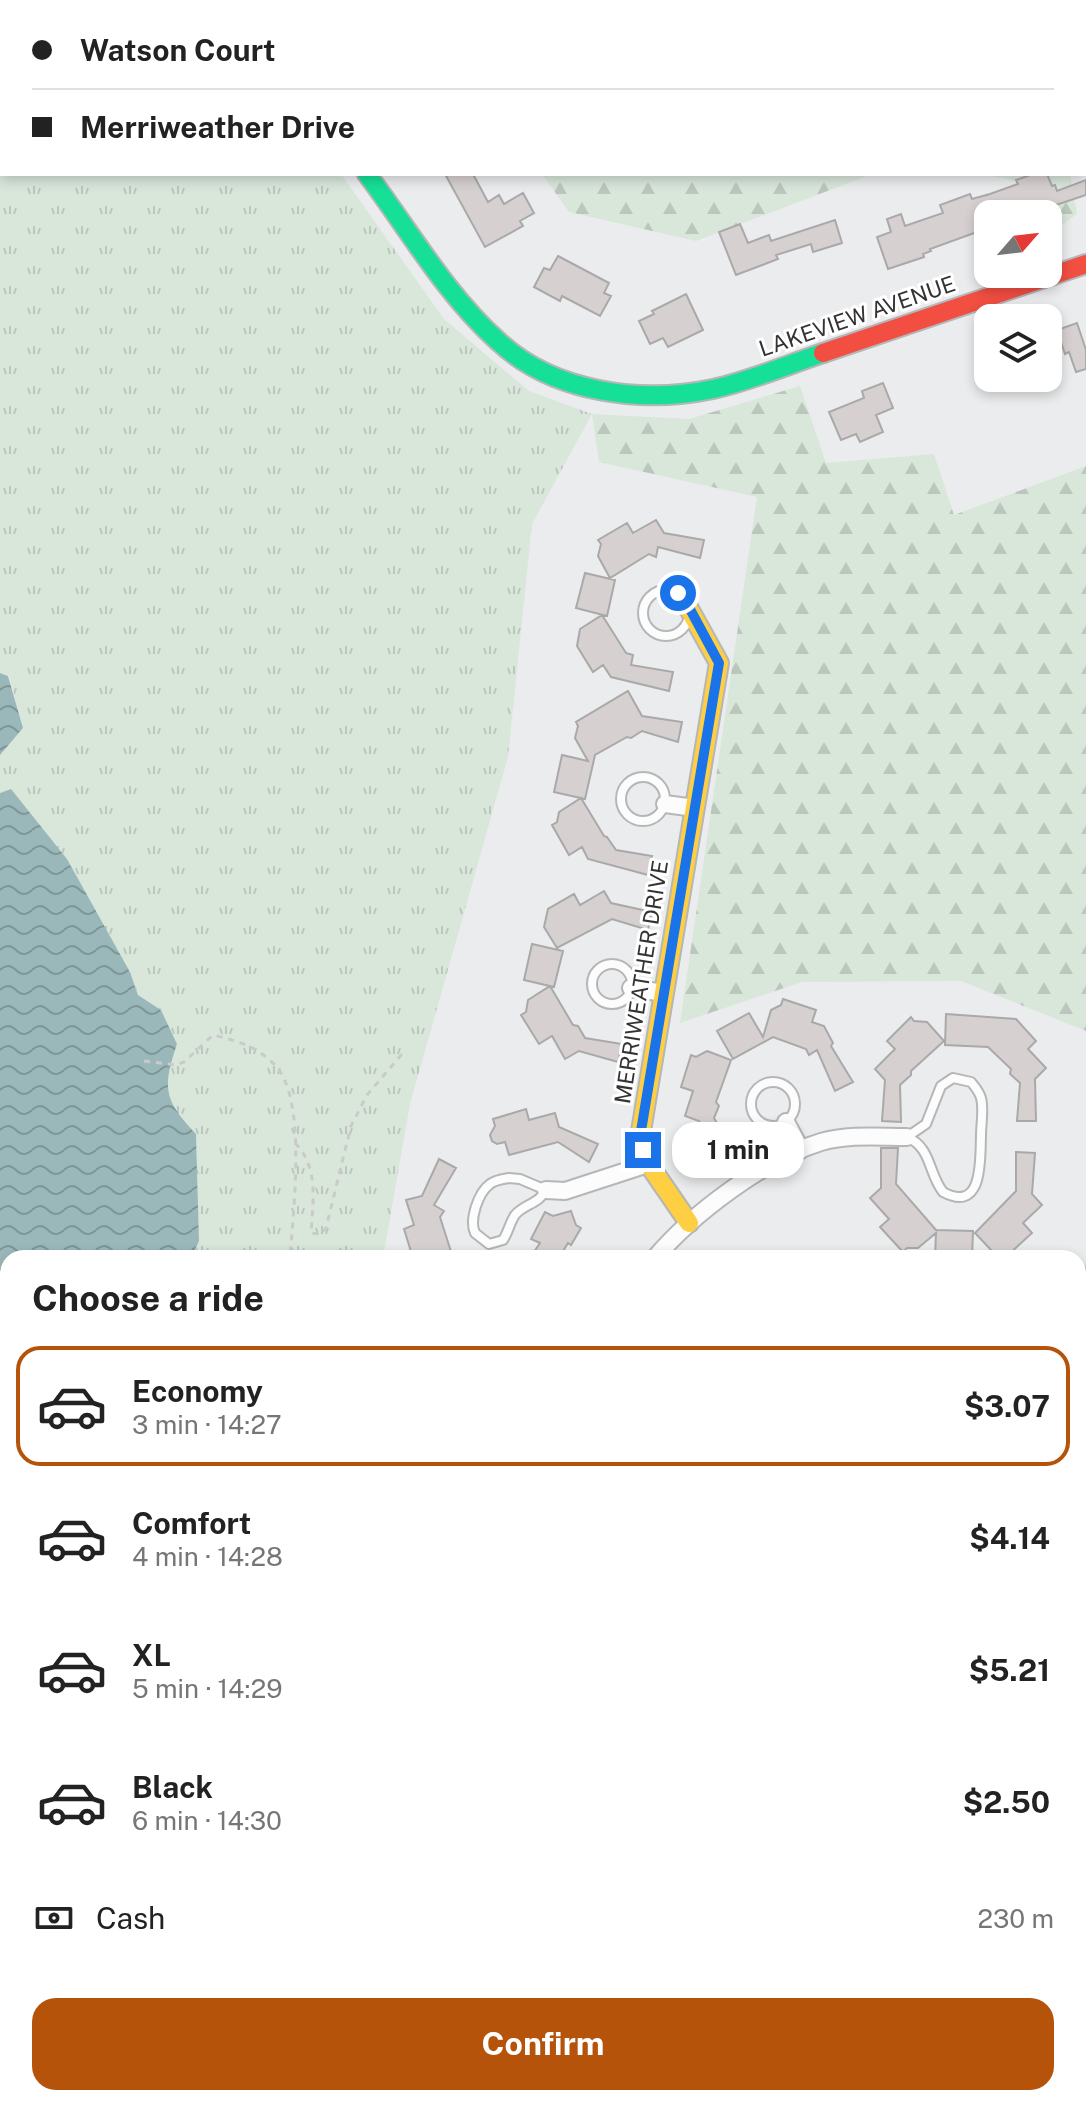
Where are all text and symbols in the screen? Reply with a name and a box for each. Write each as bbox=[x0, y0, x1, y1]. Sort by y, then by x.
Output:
text: Watson Court bbox=[80, 32, 275, 68]
text: Merriweather Drive bbox=[80, 109, 355, 145]
north arrow bbox=[974, 200, 1062, 288]
map controls bbox=[974, 200, 1062, 392]
street label: LAKEVIEW AVENUE bbox=[756, 270, 958, 362]
button: layers bbox=[974, 304, 1062, 392]
route start bbox=[660, 575, 696, 611]
street label: MERRIWEATHER DRIVE bbox=[609, 858, 673, 1106]
callout: 1 min bbox=[671, 1122, 803, 1178]
route end bbox=[625, 1132, 661, 1168]
text: 1 min bbox=[707, 1134, 769, 1165]
text: Choose a ride bbox=[32, 1277, 264, 1319]
icon: car bbox=[36, 1370, 108, 1442]
text: Economy bbox=[132, 1373, 263, 1409]
text: $3.07 bbox=[964, 1388, 1050, 1424]
text: 3 min · 14:27 bbox=[132, 1409, 282, 1440]
icon: car bbox=[36, 1502, 108, 1574]
text: Comfort bbox=[132, 1505, 251, 1541]
text: $4.14 bbox=[969, 1520, 1050, 1556]
text: 4 min · 14:28 bbox=[132, 1541, 283, 1572]
icon: car bbox=[36, 1634, 108, 1706]
text: XL bbox=[132, 1637, 171, 1673]
text: $5.21 bbox=[969, 1652, 1050, 1688]
text: 5 min · 14:29 bbox=[132, 1673, 283, 1704]
icon: car bbox=[36, 1766, 108, 1838]
text: Black bbox=[132, 1769, 213, 1805]
text: $2.50 bbox=[963, 1784, 1050, 1820]
text: 6 min · 14:30 bbox=[132, 1805, 282, 1836]
icon: cash bbox=[32, 1896, 76, 1940]
text: Cash bbox=[96, 1900, 165, 1936]
text: 230 m bbox=[978, 1903, 1054, 1934]
button: Confirm bbox=[32, 1998, 1054, 2090]

